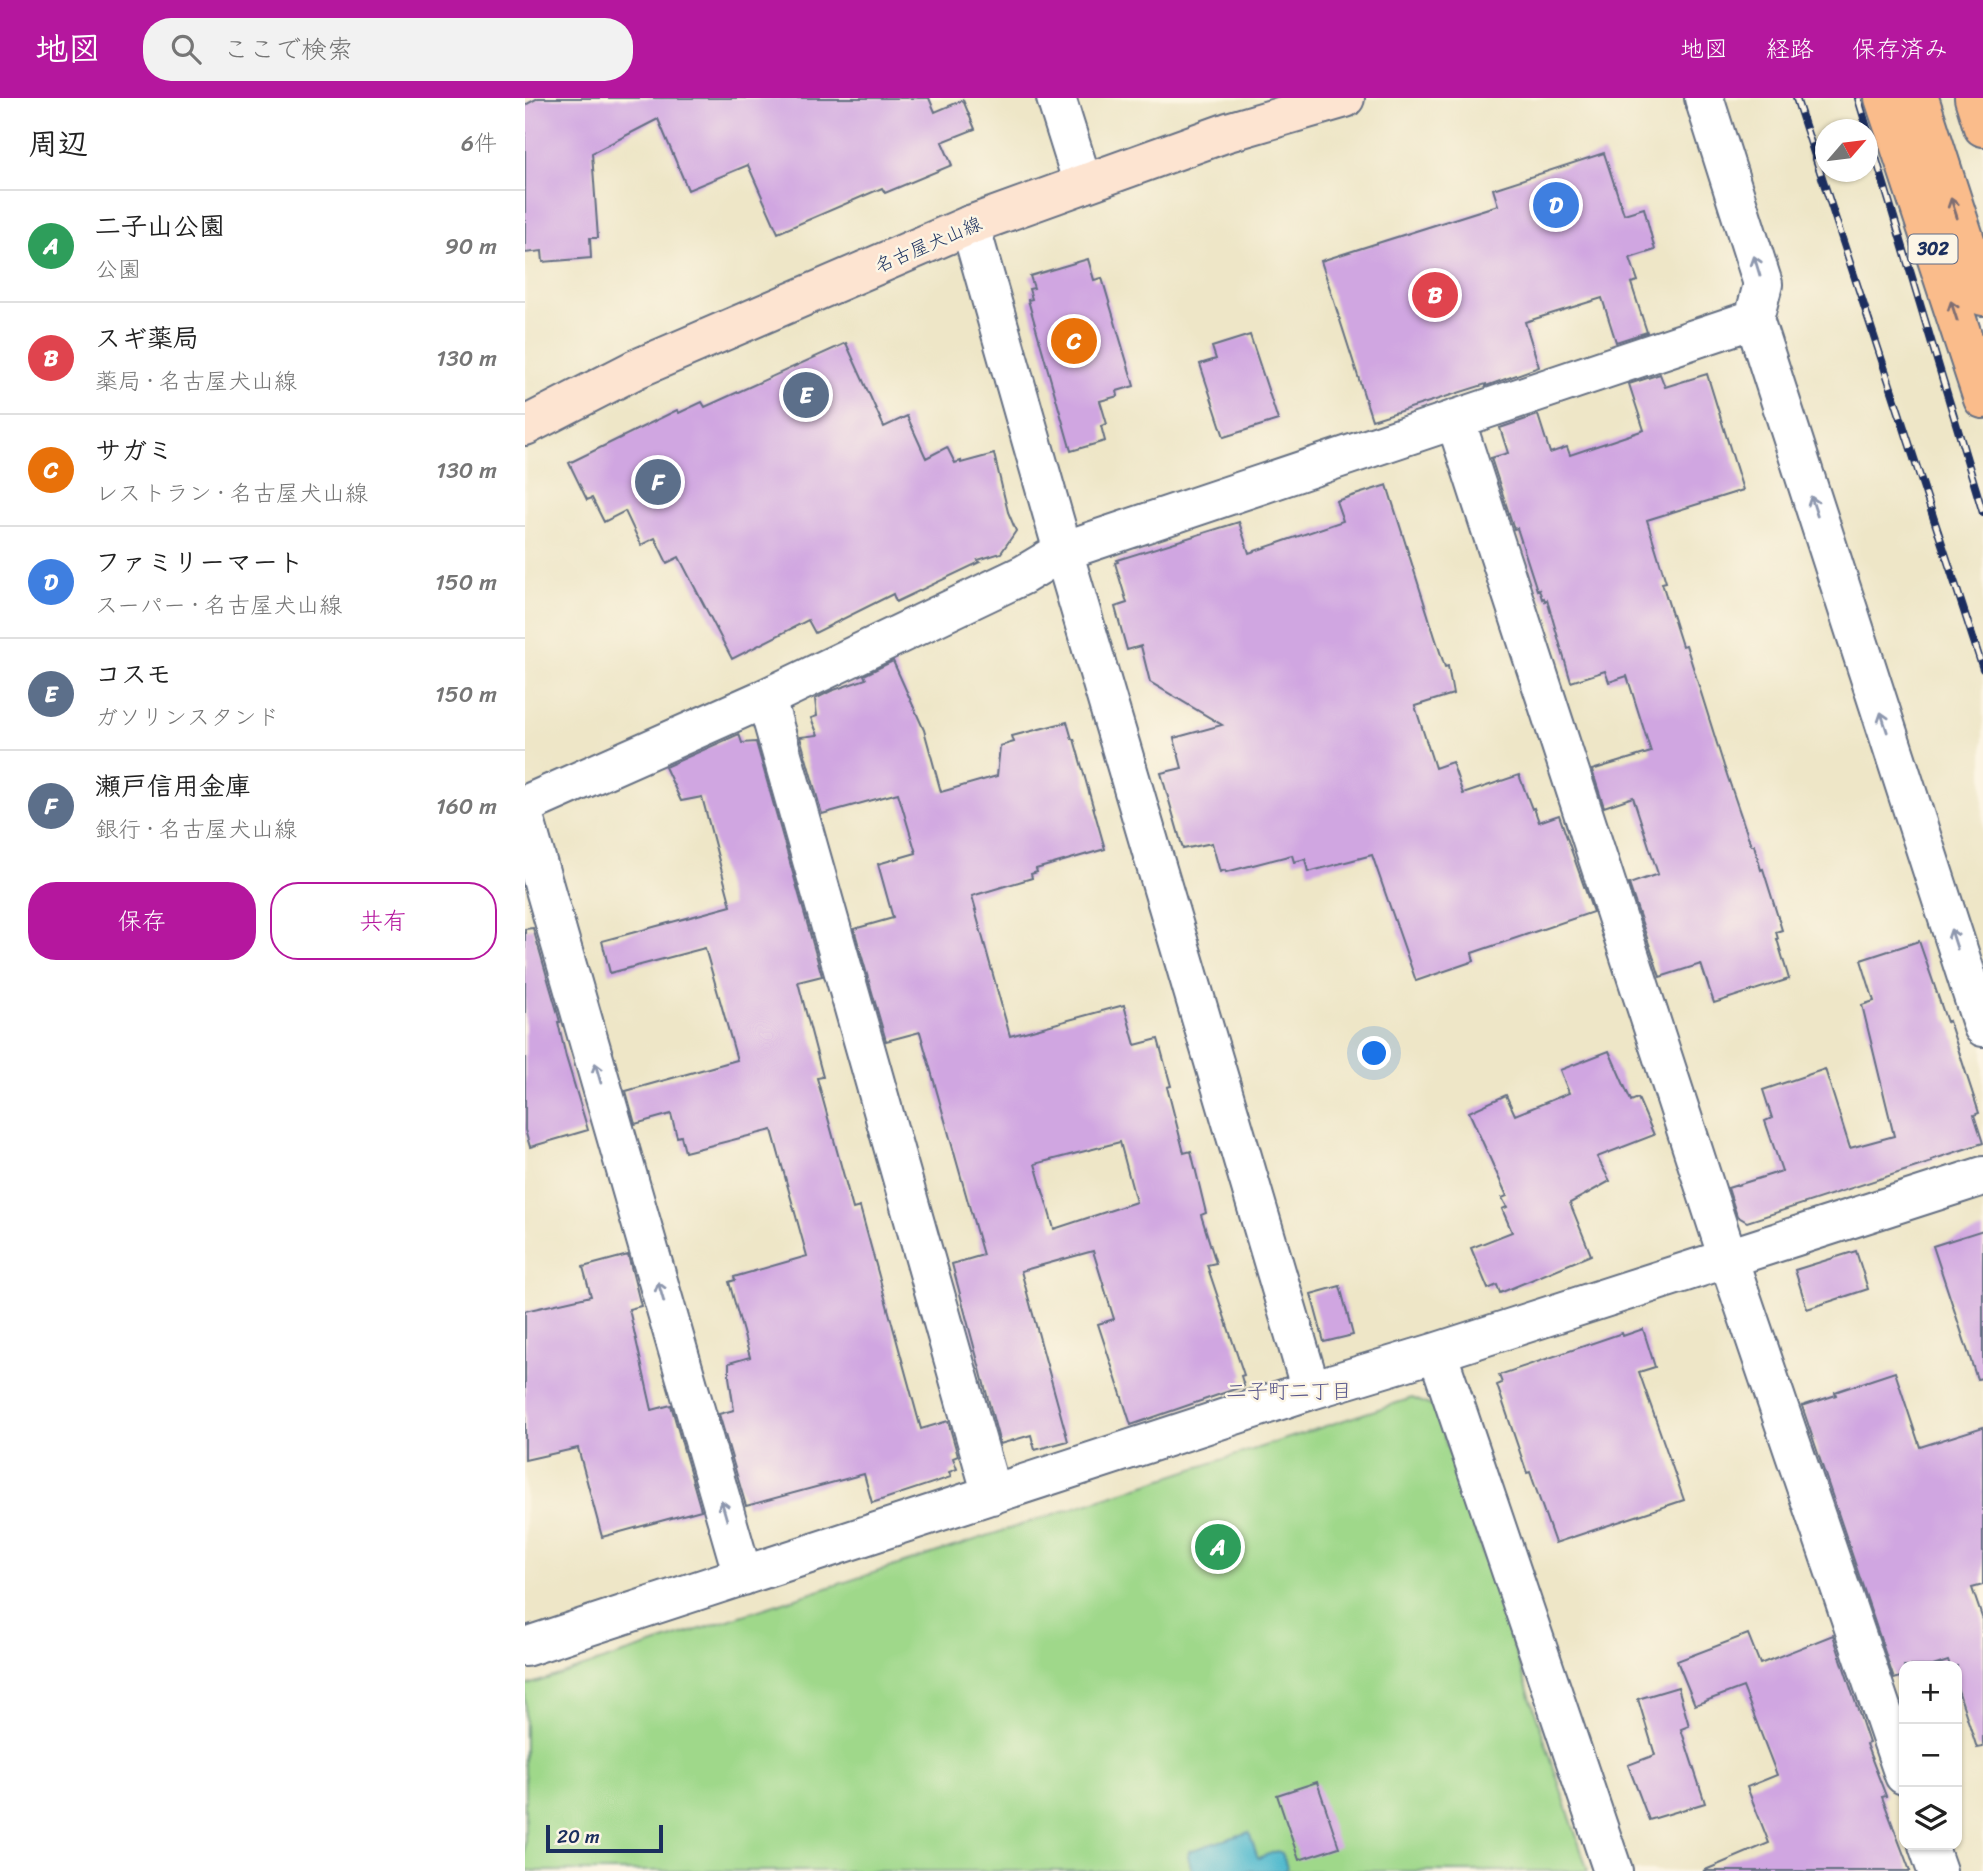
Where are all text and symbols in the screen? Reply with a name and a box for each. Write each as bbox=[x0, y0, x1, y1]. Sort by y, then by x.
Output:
search box bbox=[143, 18, 633, 81]
text: 地図 bbox=[35, 20, 101, 78]
text: ここで検索 bbox=[223, 26, 353, 72]
text: 地図 bbox=[1680, 28, 1728, 70]
text: 経路 bbox=[1766, 28, 1814, 70]
text: 保存済み bbox=[1852, 28, 1948, 70]
icon: search bbox=[167, 30, 205, 68]
text: 周辺 bbox=[28, 117, 88, 171]
north arrow bbox=[1815, 119, 1878, 182]
text: 6件 bbox=[461, 123, 497, 164]
pin: D bbox=[1533, 179, 1579, 231]
one-way arrow bbox=[1947, 197, 1960, 219]
text: 二子山公園 bbox=[95, 203, 225, 249]
street label: 名古屋犬山線 bbox=[869, 207, 987, 282]
text: A bbox=[43, 226, 59, 267]
text: 90 m bbox=[445, 226, 497, 267]
road number: 302 bbox=[1909, 234, 1957, 264]
text: 公園 bbox=[95, 249, 141, 290]
one-way arrow bbox=[1750, 255, 1763, 277]
pin: B bbox=[1412, 269, 1458, 321]
one-way arrow bbox=[1947, 301, 1959, 323]
text: スギ薬局 bbox=[95, 315, 199, 361]
pin: C bbox=[1051, 315, 1097, 367]
text: B bbox=[44, 338, 58, 379]
text: 130 m bbox=[436, 338, 497, 379]
text: 薬局 · 名古屋犬山線 bbox=[95, 361, 297, 402]
pin: E bbox=[783, 369, 829, 421]
text: サガミ bbox=[95, 427, 173, 473]
text: C bbox=[44, 450, 58, 491]
text: 130 m bbox=[436, 450, 497, 491]
pin: F bbox=[635, 456, 681, 508]
text: レストラン · 名古屋犬山線 bbox=[95, 473, 368, 514]
one-way arrow bbox=[1807, 495, 1820, 517]
text: ファミリーマート bbox=[95, 539, 304, 585]
text: D bbox=[44, 562, 58, 603]
text: 150 m bbox=[435, 562, 497, 603]
text: スーパー · 名古屋犬山線 bbox=[95, 585, 342, 626]
text: コスモ bbox=[95, 651, 172, 697]
text: E bbox=[45, 674, 57, 715]
text: 150 m bbox=[435, 674, 497, 715]
text: ガソリンスタンド bbox=[95, 697, 279, 738]
one-way arrow bbox=[1877, 712, 1889, 734]
text: 瀬戸信用金庫 bbox=[95, 763, 251, 809]
text: F bbox=[45, 786, 57, 827]
text: 160 m bbox=[436, 786, 497, 827]
text: 銀行 · 名古屋犬山線 bbox=[95, 809, 297, 850]
button: 保存 bbox=[28, 882, 256, 960]
button: 共有 bbox=[270, 882, 497, 960]
one-way arrow bbox=[1947, 928, 1960, 950]
your location bbox=[1357, 1036, 1391, 1070]
one-way arrow bbox=[591, 1062, 604, 1084]
one-way arrow bbox=[654, 1281, 667, 1303]
district label: 二子町二丁目 bbox=[1226, 1372, 1352, 1410]
one-way arrow bbox=[717, 1500, 730, 1522]
pin: A bbox=[1195, 1521, 1241, 1573]
map controls bbox=[1899, 1661, 1962, 1850]
button: + bbox=[1899, 1661, 1962, 1724]
button: − bbox=[1899, 1724, 1962, 1787]
button: layers bbox=[1899, 1787, 1962, 1850]
text: 20 m bbox=[557, 1820, 600, 1853]
scale bar bbox=[546, 1822, 663, 1854]

